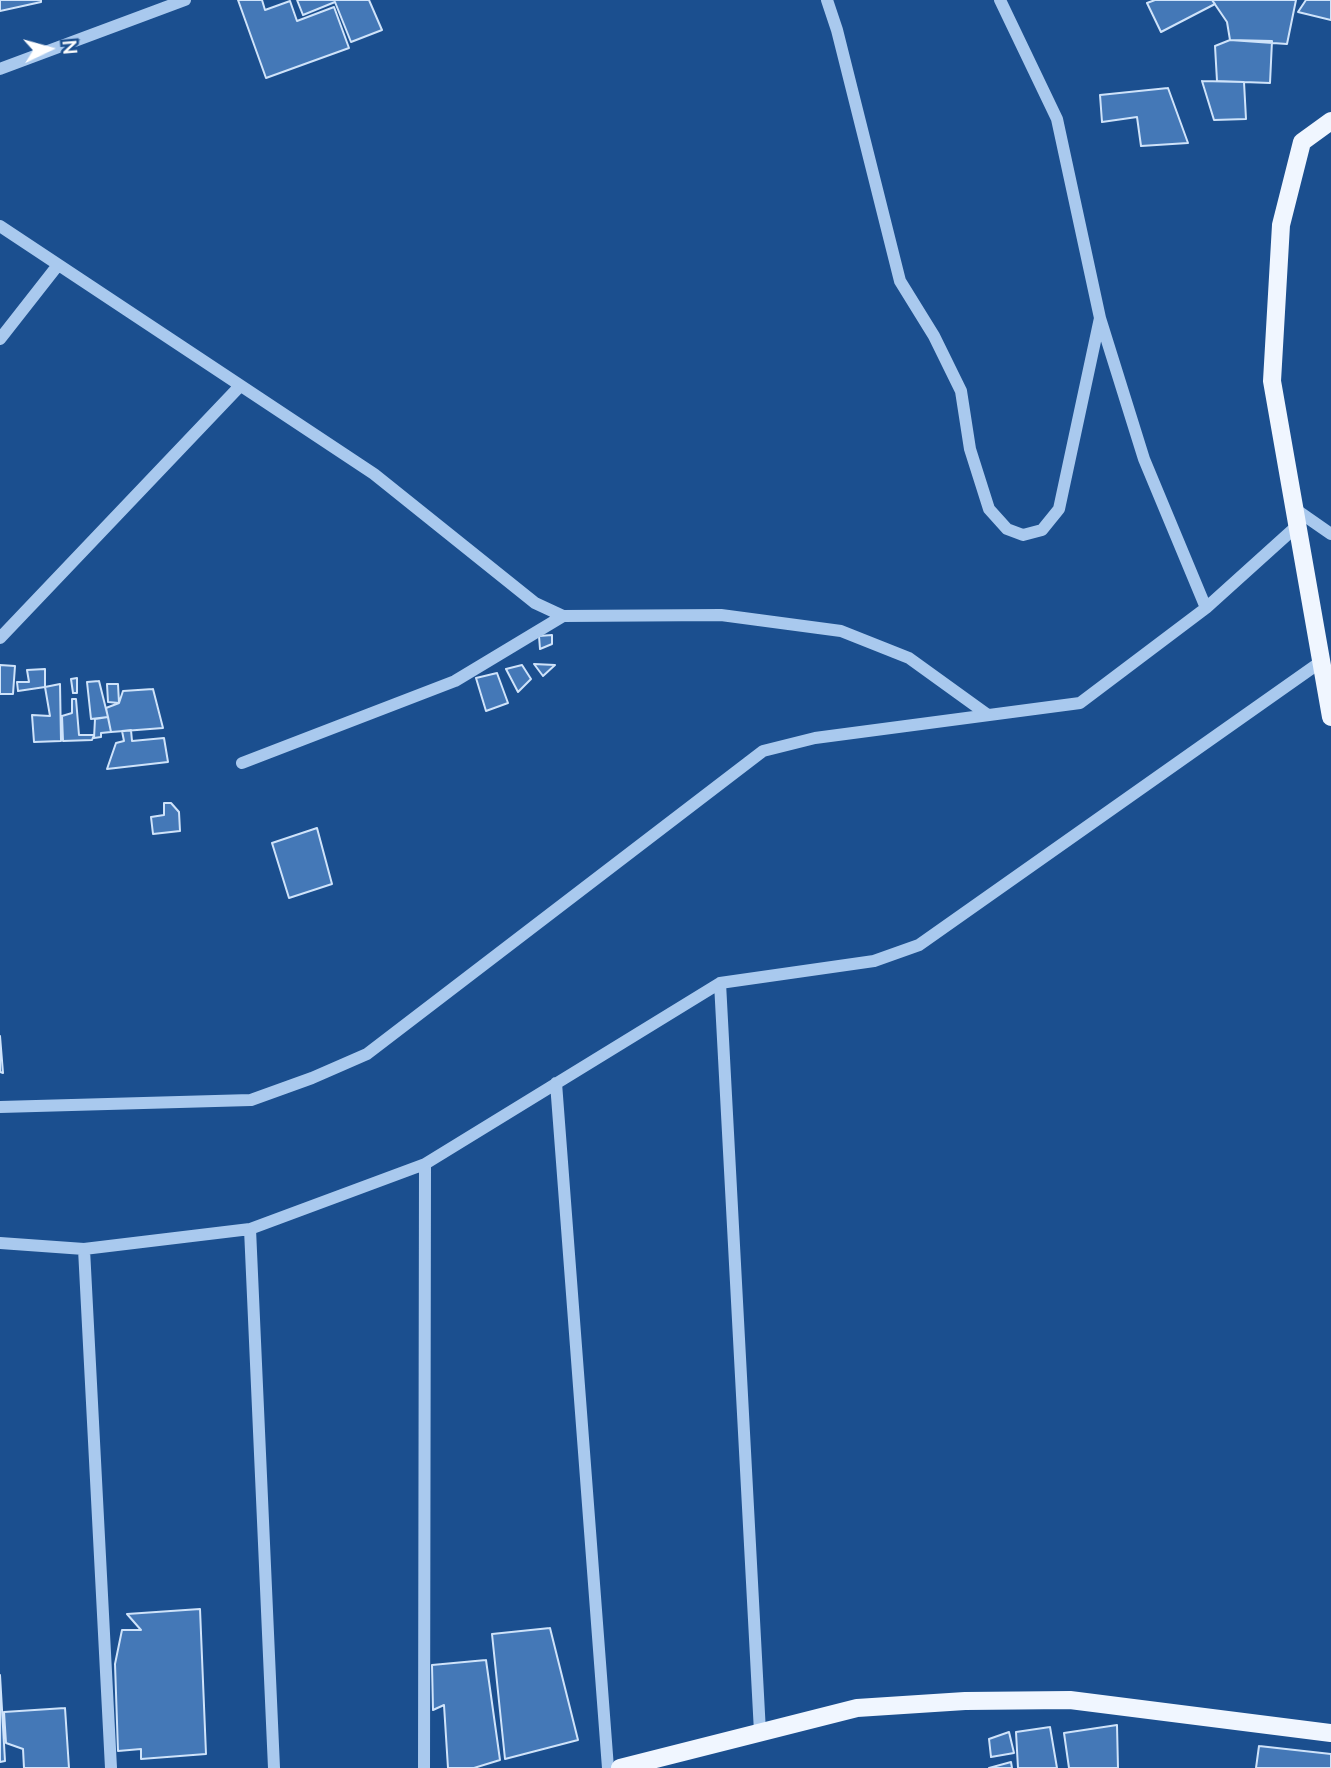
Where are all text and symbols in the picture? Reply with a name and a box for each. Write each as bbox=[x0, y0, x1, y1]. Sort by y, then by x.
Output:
north arrow bbox=[14, 14, 84, 84]
text: N bbox=[58, 39, 83, 55]

